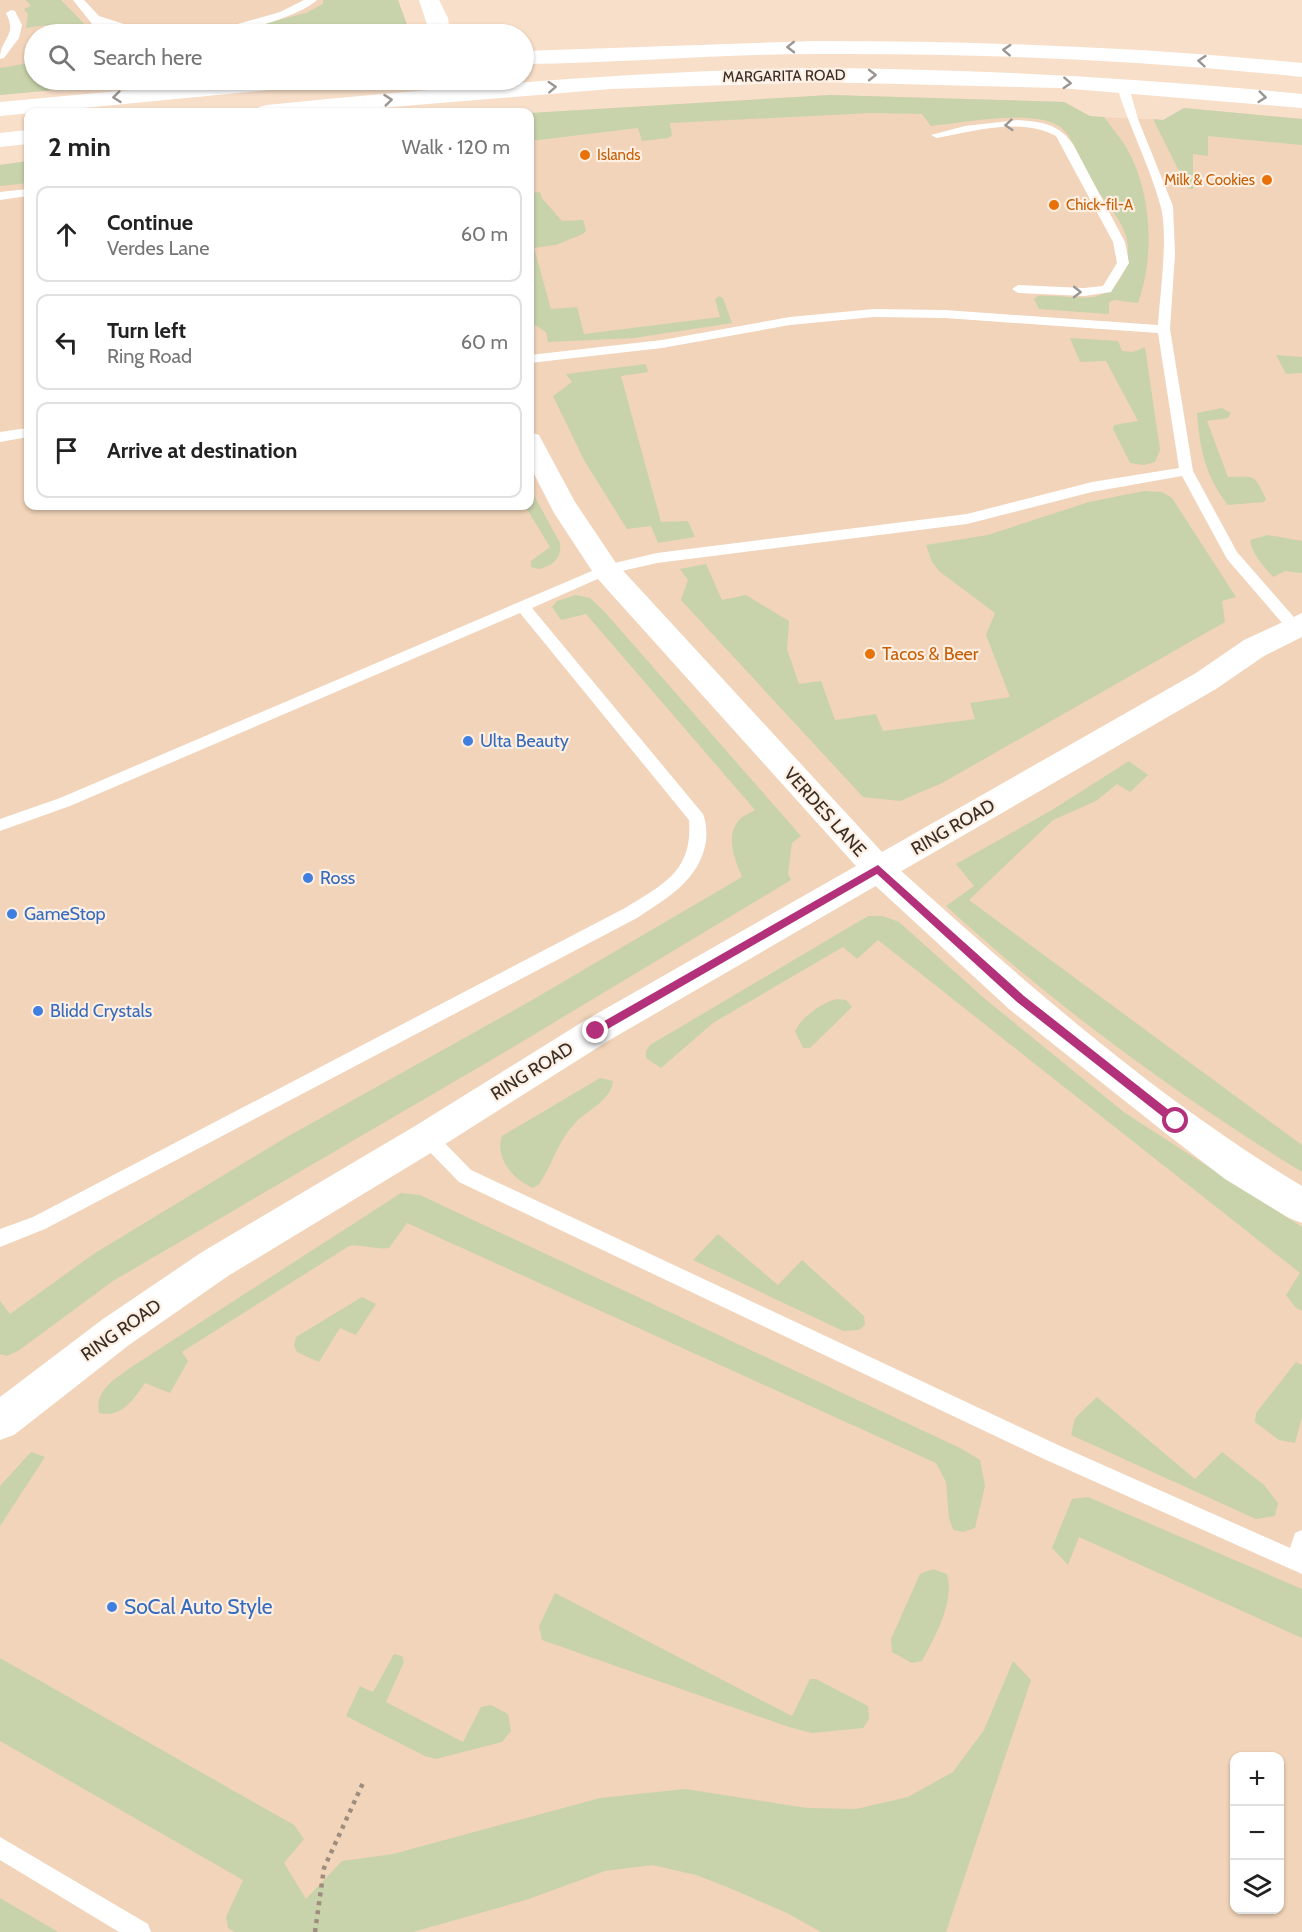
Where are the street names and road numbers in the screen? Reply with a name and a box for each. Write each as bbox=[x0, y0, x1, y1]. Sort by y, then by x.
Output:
street label: MARGARITA ROAD bbox=[722, 66, 846, 86]
street label: VERDES LANE bbox=[779, 763, 871, 861]
street label: RING ROAD bbox=[907, 794, 999, 860]
street label: RING ROAD bbox=[487, 1037, 577, 1105]
street label: RING ROAD bbox=[77, 1294, 165, 1366]

